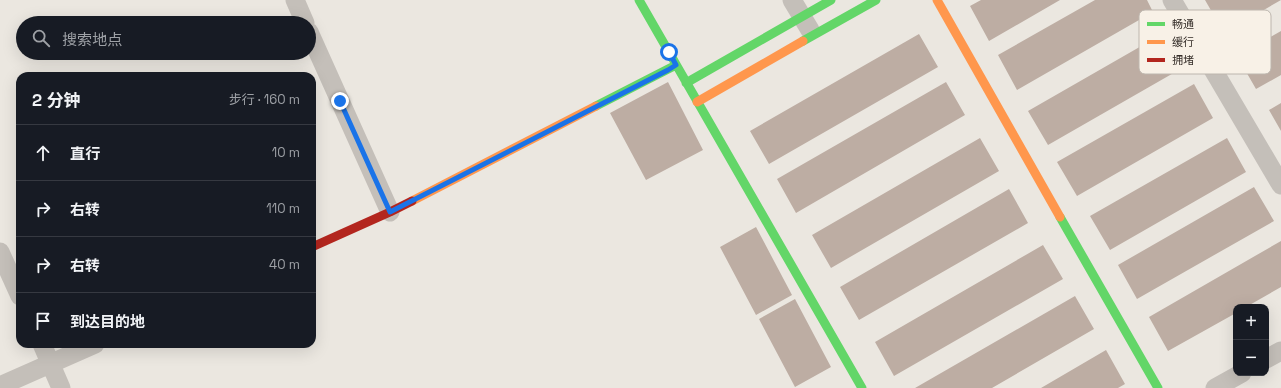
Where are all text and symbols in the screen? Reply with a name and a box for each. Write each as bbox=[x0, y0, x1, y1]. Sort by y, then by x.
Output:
legend bbox=[1139, 10, 1271, 74]
search box bbox=[16, 16, 316, 60]
text: 畅通 bbox=[1172, 17, 1194, 31]
icon: search bbox=[30, 27, 52, 49]
text: 搜索地点 bbox=[62, 30, 122, 49]
text: 缓行 bbox=[1172, 35, 1194, 49]
route start bbox=[660, 43, 678, 61]
text: 拥堵 bbox=[1172, 53, 1194, 67]
text: 2 分钟 bbox=[32, 89, 80, 111]
text: 步行 · 160 m bbox=[229, 91, 300, 108]
route end bbox=[331, 92, 349, 110]
icon: ahead bbox=[32, 142, 54, 164]
text: 直行 bbox=[70, 144, 100, 163]
text: 10 m bbox=[272, 144, 300, 161]
icon: right bbox=[32, 198, 54, 220]
text: 右转 bbox=[70, 200, 100, 219]
text: 110 m bbox=[266, 200, 300, 217]
icon: right bbox=[32, 254, 54, 276]
text: 右转 bbox=[70, 256, 100, 275]
text: 40 m bbox=[269, 256, 300, 273]
map controls bbox=[1233, 304, 1269, 376]
button: + bbox=[1233, 304, 1269, 340]
icon: arrive bbox=[32, 310, 54, 332]
text: 到达目的地 bbox=[70, 312, 145, 331]
button: − bbox=[1233, 340, 1269, 376]

